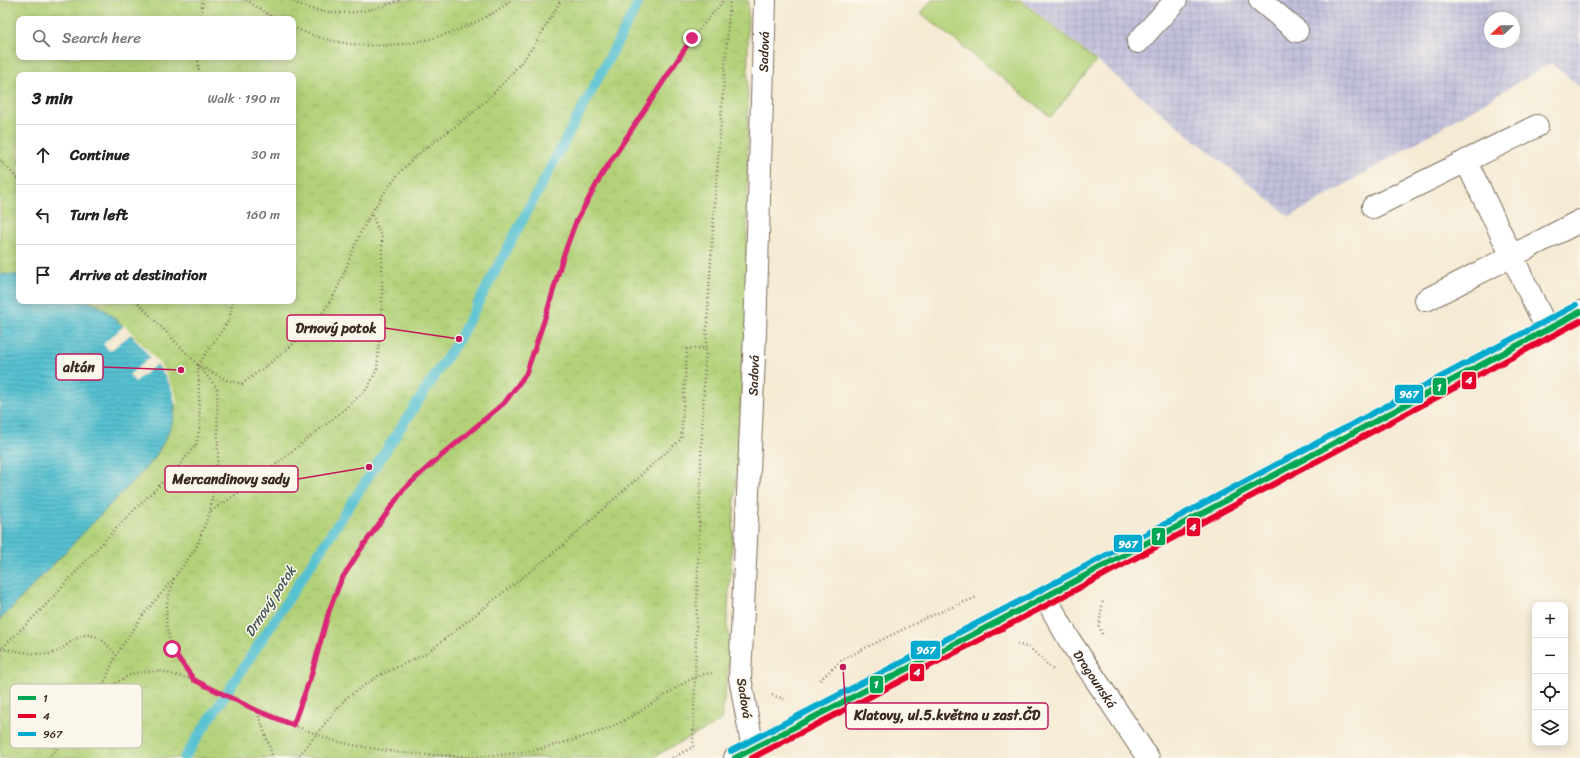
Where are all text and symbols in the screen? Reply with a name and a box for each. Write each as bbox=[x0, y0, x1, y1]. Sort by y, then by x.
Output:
north arrow bbox=[1484, 12, 1520, 48]
search box bbox=[16, 16, 296, 60]
text: Search here bbox=[62, 25, 141, 51]
icon: search bbox=[30, 27, 52, 49]
route end bbox=[683, 29, 701, 47]
street label: Sadová bbox=[752, 30, 776, 72]
text: 3 min bbox=[32, 83, 73, 113]
text: Walk · 190 m bbox=[207, 87, 280, 110]
text: Continue bbox=[70, 142, 130, 168]
text: 30 m bbox=[251, 143, 280, 166]
icon: ahead bbox=[32, 144, 54, 166]
text: Turn left bbox=[70, 202, 128, 228]
text: 160 m bbox=[245, 203, 280, 226]
icon: left bbox=[32, 204, 54, 226]
text: Arrive at destination bbox=[70, 262, 207, 288]
icon: arrive bbox=[32, 264, 54, 286]
callout: Drnový potok bbox=[287, 315, 385, 341]
text: Drnový potok bbox=[295, 316, 377, 341]
callout: altán bbox=[56, 354, 103, 380]
street label: Sadová bbox=[741, 354, 766, 396]
text: altán bbox=[62, 355, 95, 380]
line badge: 4 bbox=[1461, 371, 1477, 390]
text: 4 bbox=[1465, 371, 1473, 390]
line badge: 1 bbox=[1432, 377, 1447, 396]
text: 1 bbox=[1437, 378, 1442, 397]
line badge: 967 bbox=[1394, 384, 1424, 404]
text: 967 bbox=[1399, 385, 1420, 404]
callout: Mercandinovy sady bbox=[165, 466, 298, 492]
text: Mercandinovy sady bbox=[171, 467, 290, 492]
line badge: 4 bbox=[1186, 517, 1201, 537]
text: 4 bbox=[1189, 518, 1197, 537]
line badge: 1 bbox=[1151, 527, 1166, 546]
text: 1 bbox=[1156, 527, 1161, 546]
line badge: 967 bbox=[1113, 534, 1143, 553]
text: 967 bbox=[1118, 535, 1139, 554]
water label: Drnový potok bbox=[238, 559, 304, 642]
map controls bbox=[1532, 602, 1568, 746]
button: + bbox=[1532, 602, 1568, 638]
button: − bbox=[1532, 638, 1568, 674]
route start bbox=[163, 640, 181, 658]
line badge: 967 bbox=[910, 640, 941, 660]
text: 967 bbox=[916, 641, 937, 660]
street label: Dragounská bbox=[1067, 645, 1123, 713]
line badge: 4 bbox=[909, 663, 925, 682]
text: 4 bbox=[913, 663, 921, 682]
button: locate bbox=[1532, 674, 1568, 710]
line badge: 1 bbox=[869, 675, 884, 694]
text: 1 bbox=[874, 675, 879, 694]
street label: Sadová bbox=[730, 676, 759, 720]
legend bbox=[10, 684, 142, 748]
text: 1 bbox=[43, 689, 48, 708]
callout: Klatovy, ul.5.května u zast.ČD bbox=[846, 703, 1048, 729]
text: Klatovy, ul.5.května u zast.ČD bbox=[853, 703, 1041, 728]
text: 4 bbox=[43, 707, 50, 726]
button: layers bbox=[1532, 710, 1568, 746]
text: 967 bbox=[43, 725, 63, 744]

